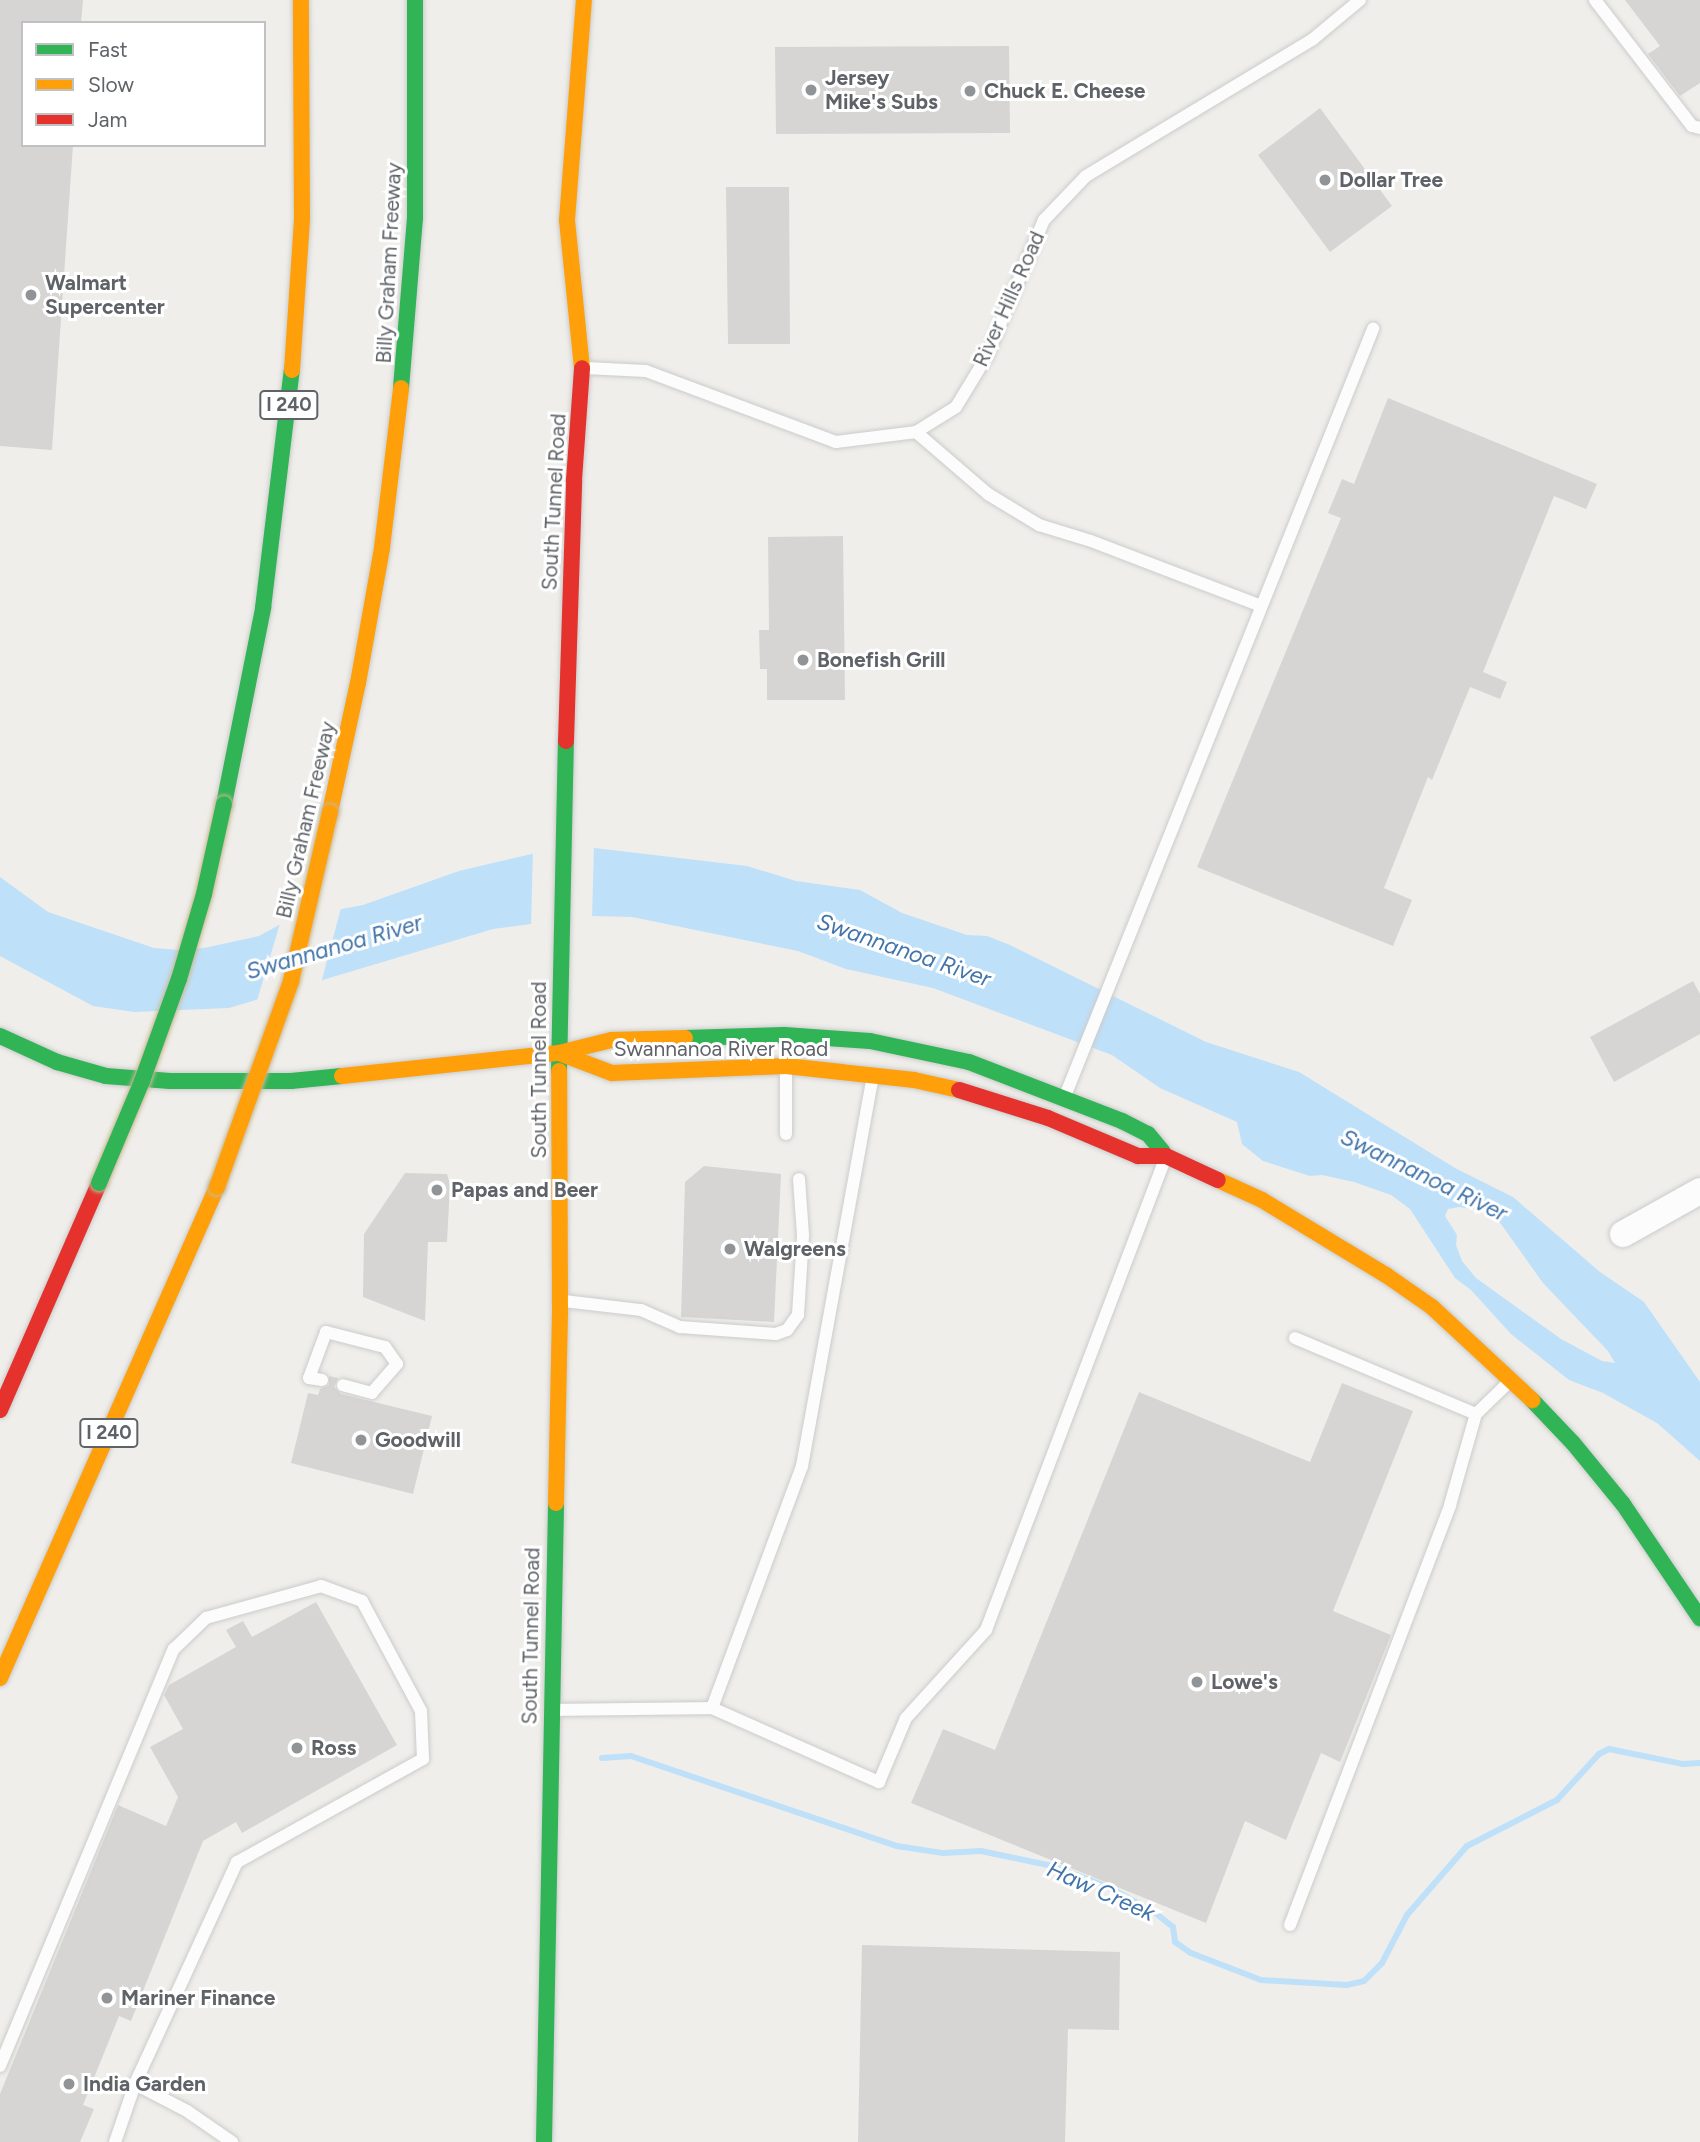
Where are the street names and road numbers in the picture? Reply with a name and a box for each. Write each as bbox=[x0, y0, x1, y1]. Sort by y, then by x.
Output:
street label: Billy Graham Freeway bbox=[371, 162, 407, 364]
street label: River Hills Road bbox=[968, 227, 1050, 371]
road number: I 240 bbox=[259, 390, 319, 420]
street label: South Tunnel Road bbox=[537, 413, 571, 591]
street label: Billy Graham Freeway bbox=[271, 719, 341, 921]
street label: South Tunnel Road bbox=[526, 981, 552, 1159]
street label: Swannanoa River Road bbox=[614, 1036, 828, 1062]
road number: I 240 bbox=[79, 1418, 139, 1448]
street label: South Tunnel Road bbox=[517, 1547, 545, 1725]

